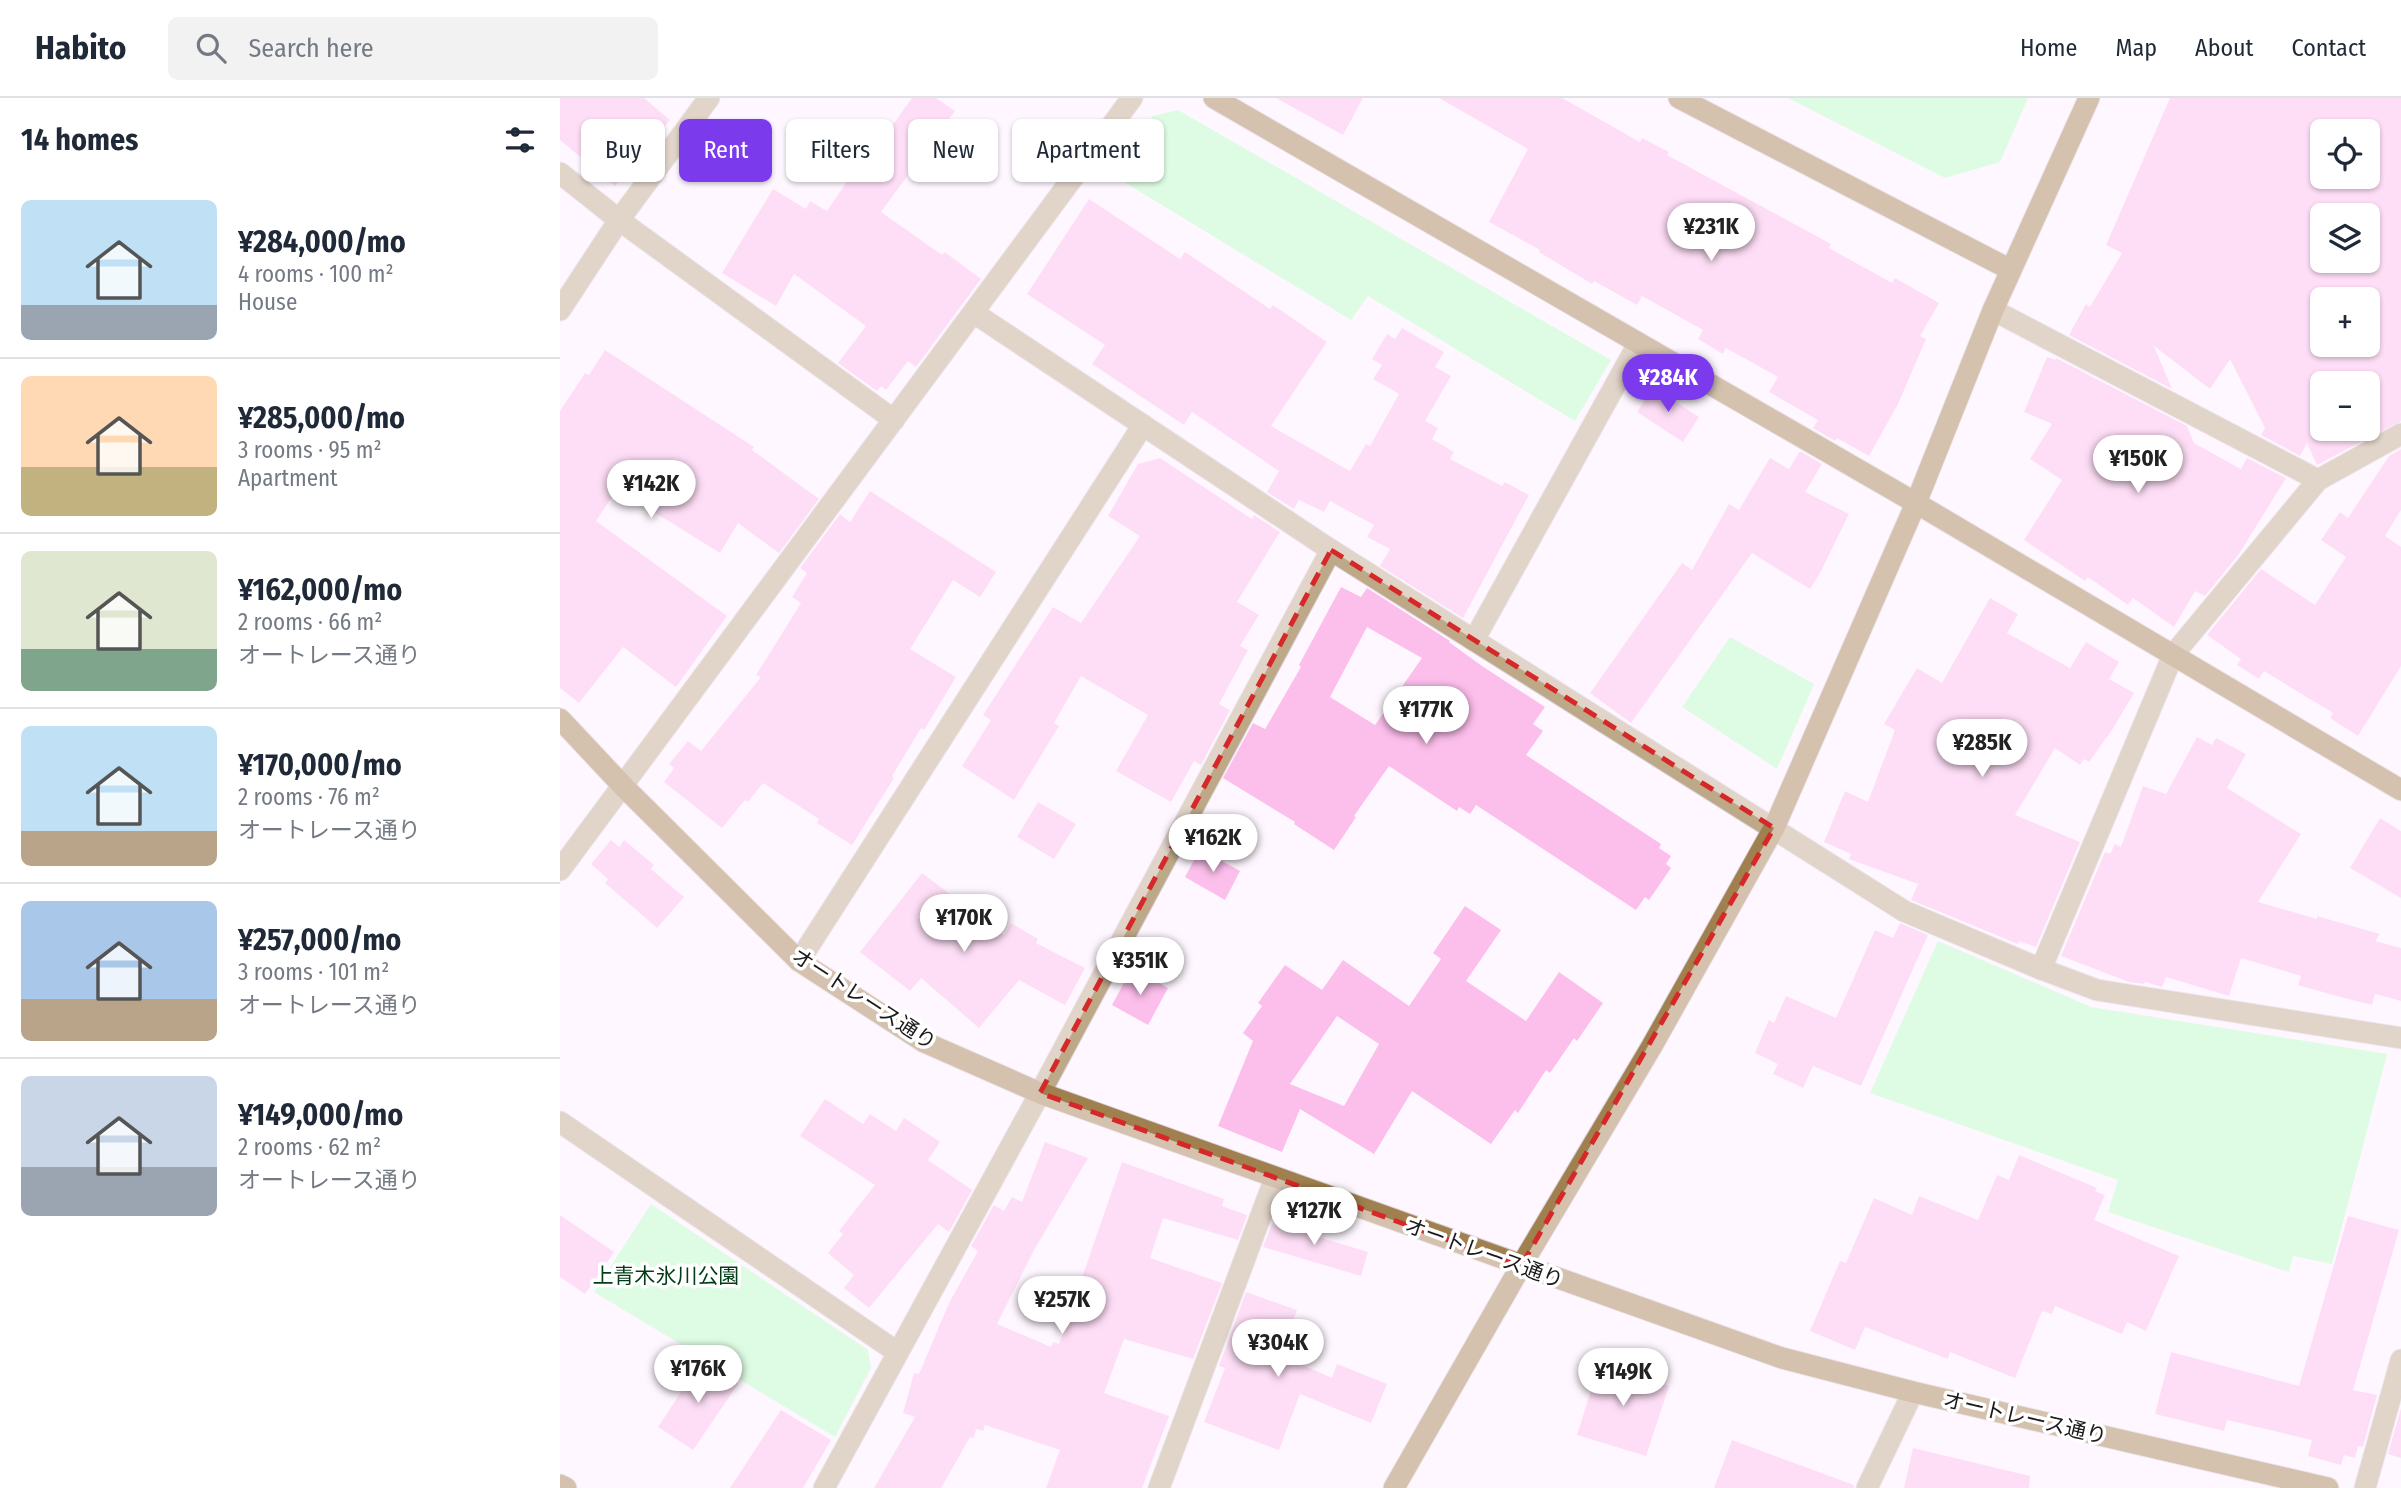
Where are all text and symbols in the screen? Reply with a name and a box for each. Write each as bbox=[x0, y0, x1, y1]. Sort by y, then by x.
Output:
search box bbox=[168, 17, 658, 80]
text: Habito bbox=[35, 28, 126, 68]
icon: search bbox=[192, 29, 230, 67]
text: Search here bbox=[248, 33, 374, 64]
text: Home bbox=[2020, 34, 2077, 62]
text: Map bbox=[2115, 34, 2157, 62]
text: About bbox=[2195, 34, 2253, 62]
text: Contact bbox=[2291, 34, 2366, 62]
chip: Buy bbox=[581, 119, 665, 182]
chip: Rent bbox=[679, 119, 772, 182]
chip: Filters bbox=[786, 119, 894, 182]
chip: New bbox=[908, 119, 998, 182]
chip: Apartment bbox=[1012, 119, 1164, 182]
map controls bbox=[2310, 119, 2380, 441]
button: locate bbox=[2310, 119, 2380, 189]
icon: filters bbox=[501, 121, 539, 159]
text: 14 homes bbox=[21, 122, 138, 158]
button: layers bbox=[2310, 203, 2380, 273]
pin: ¥231K bbox=[1662, 204, 1760, 263]
text: ¥231K bbox=[1683, 212, 1739, 240]
text: ¥284,000/mo bbox=[238, 224, 406, 260]
icon: home bbox=[77, 228, 161, 312]
text: 4 rooms · 100 m² bbox=[238, 260, 394, 288]
button: + bbox=[2310, 287, 2380, 357]
text: House bbox=[238, 288, 297, 316]
pin: ¥284K bbox=[1619, 354, 1717, 414]
text: ¥284K bbox=[1638, 363, 1698, 391]
button: − bbox=[2310, 371, 2380, 441]
text: ¥285,000/mo bbox=[238, 400, 405, 436]
icon: home bbox=[77, 404, 161, 488]
text: 3 rooms · 95 m² bbox=[238, 436, 382, 464]
pin: ¥150K bbox=[2089, 436, 2187, 495]
text: ¥150K bbox=[2109, 444, 2167, 472]
pin: ¥142K bbox=[602, 460, 700, 520]
text: Apartment bbox=[238, 464, 338, 492]
text: ¥142K bbox=[623, 469, 679, 497]
text: ¥162,000/mo bbox=[238, 572, 402, 608]
icon: home bbox=[77, 579, 161, 663]
text: 2 rooms · 66 m² bbox=[238, 608, 382, 636]
text: オートレース通り bbox=[238, 641, 421, 669]
pin: ¥177K bbox=[1377, 686, 1475, 746]
text: ¥177K bbox=[1399, 695, 1453, 723]
pin: ¥285K bbox=[1933, 720, 2031, 779]
text: ¥285K bbox=[1953, 728, 2012, 756]
text: ¥170,000/mo bbox=[238, 747, 402, 783]
icon: home bbox=[77, 754, 161, 838]
text: 2 rooms · 76 m² bbox=[238, 783, 380, 811]
pin: ¥162K bbox=[1164, 814, 1262, 874]
text: オートレース通り bbox=[238, 816, 421, 844]
text: ¥162K bbox=[1185, 823, 1241, 851]
pin: ¥170K bbox=[915, 894, 1013, 954]
text: ¥170K bbox=[936, 903, 992, 931]
text: ¥257,000/mo bbox=[238, 922, 401, 958]
icon: home bbox=[77, 929, 161, 1013]
pin: ¥351K bbox=[1091, 937, 1189, 997]
street label: オートレース通り bbox=[787, 943, 941, 1055]
text: ¥351K bbox=[1112, 946, 1168, 974]
text: 3 rooms · 101 m² bbox=[238, 958, 389, 986]
text: オートレース通り bbox=[238, 991, 421, 1019]
text: ¥149,000/mo bbox=[238, 1097, 403, 1133]
icon: home bbox=[77, 1104, 161, 1188]
text: 2 rooms · 62 m² bbox=[238, 1133, 381, 1161]
text: オートレース通り bbox=[238, 1166, 421, 1194]
pin: ¥127K bbox=[1265, 1188, 1363, 1247]
text: ¥127K bbox=[1287, 1196, 1341, 1224]
street label: オートレース通り bbox=[1401, 1212, 1567, 1294]
park label: 上青木氷川公園 bbox=[593, 1263, 740, 1289]
pin: ¥257K bbox=[1013, 1276, 1111, 1336]
text: ¥257K bbox=[1034, 1285, 1090, 1313]
pin: ¥304K bbox=[1229, 1320, 1327, 1379]
text: ¥304K bbox=[1248, 1328, 1308, 1356]
pin: ¥176K bbox=[649, 1346, 747, 1405]
pin: ¥149K bbox=[1574, 1348, 1672, 1408]
text: ¥176K bbox=[670, 1354, 726, 1382]
text: ¥149K bbox=[1594, 1357, 1652, 1385]
street label: オートレース通り bbox=[1941, 1387, 2109, 1449]

